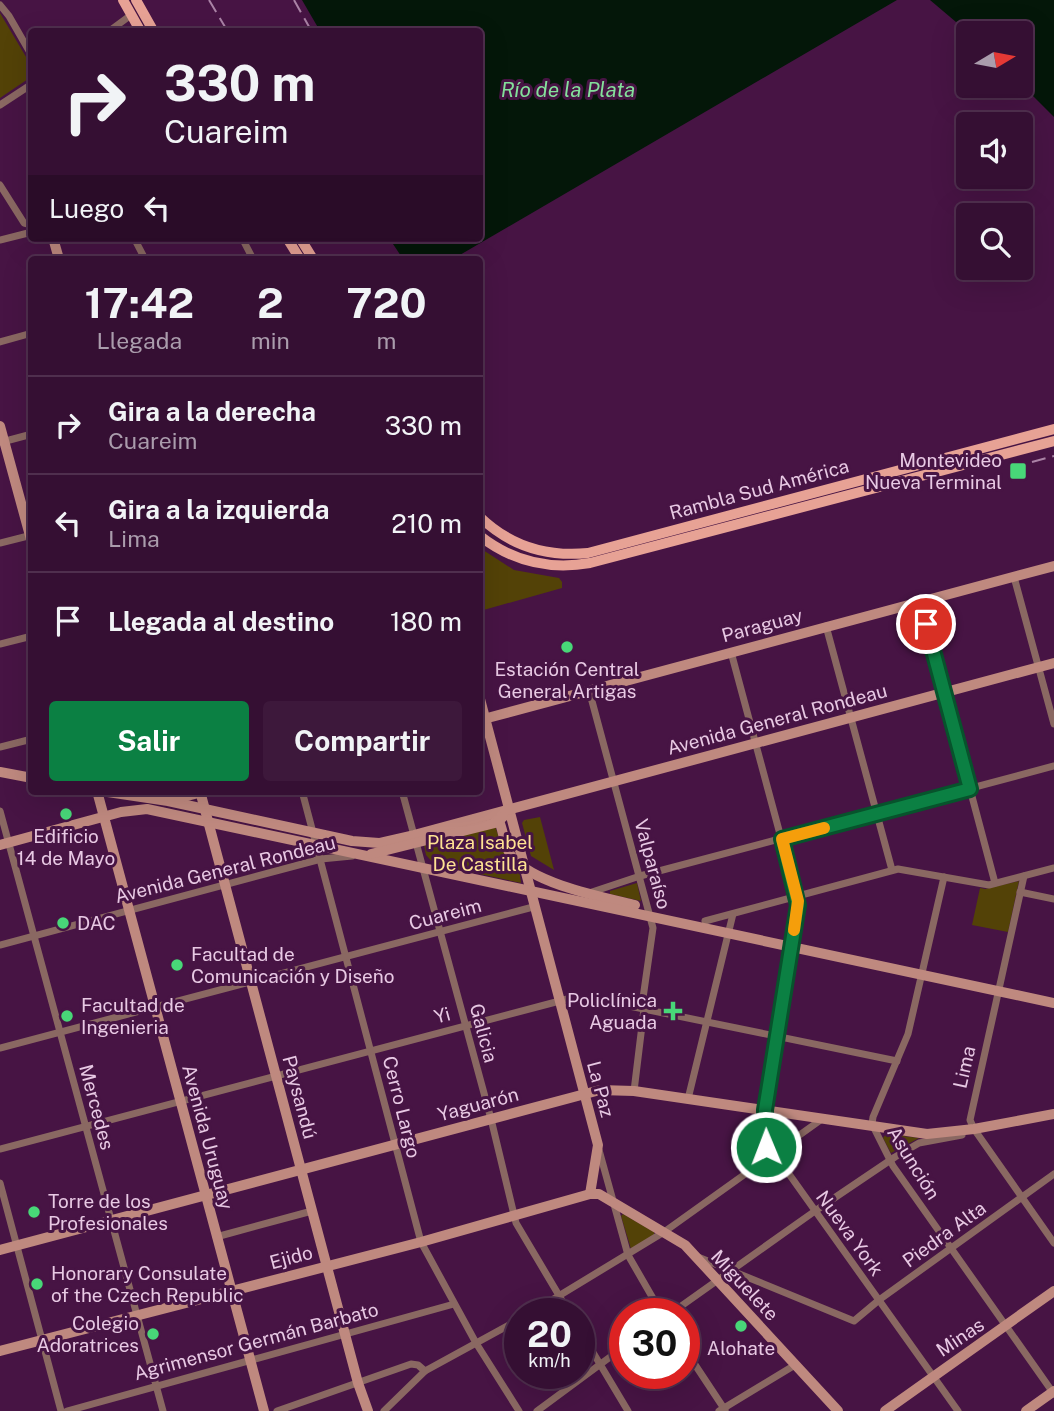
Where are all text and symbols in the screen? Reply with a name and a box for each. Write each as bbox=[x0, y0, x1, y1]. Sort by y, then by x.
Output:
north arrow bbox=[956, 21, 1032, 98]
map controls bbox=[956, 21, 1033, 280]
text: 330 m bbox=[164, 54, 315, 112]
icon: right bbox=[49, 56, 140, 147]
water label: Río de la Plata bbox=[501, 77, 635, 102]
button: sound bbox=[956, 112, 1033, 189]
text: Cuareim bbox=[164, 113, 289, 150]
icon: left bbox=[138, 189, 176, 227]
text: Luego bbox=[49, 193, 124, 224]
button: search bbox=[956, 203, 1033, 280]
text: 17:42 bbox=[85, 278, 194, 327]
text: 2 bbox=[257, 278, 284, 327]
text: 720 bbox=[346, 278, 426, 327]
text: Llegada bbox=[96, 327, 182, 354]
text: min bbox=[251, 327, 290, 354]
text: m bbox=[376, 327, 396, 354]
text: Gira a la derecha bbox=[108, 396, 316, 427]
icon: right bbox=[49, 406, 87, 444]
text: 330 m bbox=[385, 410, 462, 441]
text: Cuareim bbox=[108, 427, 197, 454]
place label: Montevideo Nueva Terminal bbox=[865, 449, 1002, 493]
street label: Rambla Sud América bbox=[667, 454, 851, 524]
marker: Montevideo Nueva Terminal bbox=[1008, 461, 1028, 481]
text: Gira a la izquierda bbox=[108, 494, 330, 525]
icon: left bbox=[49, 504, 87, 542]
text: 210 m bbox=[391, 508, 462, 539]
text: Lima bbox=[108, 525, 160, 552]
pin bbox=[896, 594, 956, 654]
icon: arrive bbox=[49, 602, 87, 640]
street label: Paraguay bbox=[719, 604, 805, 646]
icon: arrive bbox=[907, 605, 945, 643]
text: Llegada al destino bbox=[108, 606, 334, 637]
text: 180 m bbox=[390, 606, 462, 637]
marker: Estación Central General Artigas bbox=[559, 639, 575, 655]
place label: Estación Central General Artigas bbox=[494, 658, 640, 702]
street label: Avenida General Rondeau bbox=[665, 679, 889, 759]
button: Salir bbox=[49, 701, 249, 781]
button: Compartir bbox=[263, 701, 462, 781]
marker: Edificio 14 de Mayo bbox=[58, 806, 74, 822]
street label: Valparaíso bbox=[630, 817, 676, 911]
place label: Edificio 14 de Mayo bbox=[17, 825, 115, 869]
street label: Avenida General Rondeau bbox=[112, 831, 338, 907]
park label: Plaza Isabel De Castilla bbox=[427, 831, 533, 875]
street label: Cuareim bbox=[406, 894, 484, 934]
place label: DAC bbox=[77, 912, 116, 934]
marker: DAC bbox=[55, 915, 71, 931]
place label: Facultad de Comunicación y Diseño bbox=[191, 943, 395, 987]
marker: Facultad de Comunicación y Diseño bbox=[169, 957, 185, 973]
place label: Policlínica Aguada bbox=[567, 989, 657, 1033]
place label: Facultad de Ingenieria bbox=[81, 994, 185, 1038]
street label: Galicia bbox=[466, 1001, 502, 1065]
marker: Policlínica Aguada bbox=[663, 1001, 683, 1021]
street label: Yi bbox=[431, 1002, 453, 1028]
marker: Facultad de Ingenieria bbox=[59, 1008, 75, 1024]
street label: Lima bbox=[948, 1044, 980, 1090]
street label: Paysandú bbox=[278, 1053, 322, 1141]
street label: Cerro Largo bbox=[379, 1054, 425, 1160]
street label: La Paz bbox=[583, 1058, 619, 1120]
street label: Mercedes bbox=[75, 1062, 119, 1152]
street label: Avenida Uruguay bbox=[178, 1062, 238, 1212]
street label: Yaguarón bbox=[435, 1083, 521, 1125]
position arrow bbox=[729, 1110, 803, 1184]
street label: Asunción bbox=[883, 1123, 945, 1203]
street label: Nueva York bbox=[812, 1186, 888, 1280]
place label: Torre de los Profesionales bbox=[48, 1190, 168, 1234]
street label: Piedra Alta bbox=[898, 1196, 990, 1272]
marker: Torre de los Profesionales bbox=[26, 1204, 42, 1220]
street label: Ejido bbox=[267, 1241, 315, 1273]
street label: Miguelete bbox=[707, 1245, 783, 1325]
place label: Honorary Consulate of the Czech Republic bbox=[51, 1262, 244, 1306]
marker: Honorary Consulate of the Czech Republic bbox=[29, 1276, 45, 1292]
street label: Agrimensor Germán Barbato bbox=[131, 1298, 381, 1384]
speed limit sign: 30 bbox=[609, 1298, 700, 1389]
place label: Colegio Adoratrices bbox=[36, 1312, 139, 1356]
street label: Minas bbox=[932, 1313, 988, 1361]
text: 20 bbox=[527, 1314, 572, 1355]
marker: Alohate bbox=[733, 1318, 749, 1334]
marker: Colegio Adoratrices bbox=[145, 1326, 161, 1342]
place label: Alohate bbox=[707, 1337, 775, 1359]
text: km/h bbox=[528, 1350, 571, 1371]

